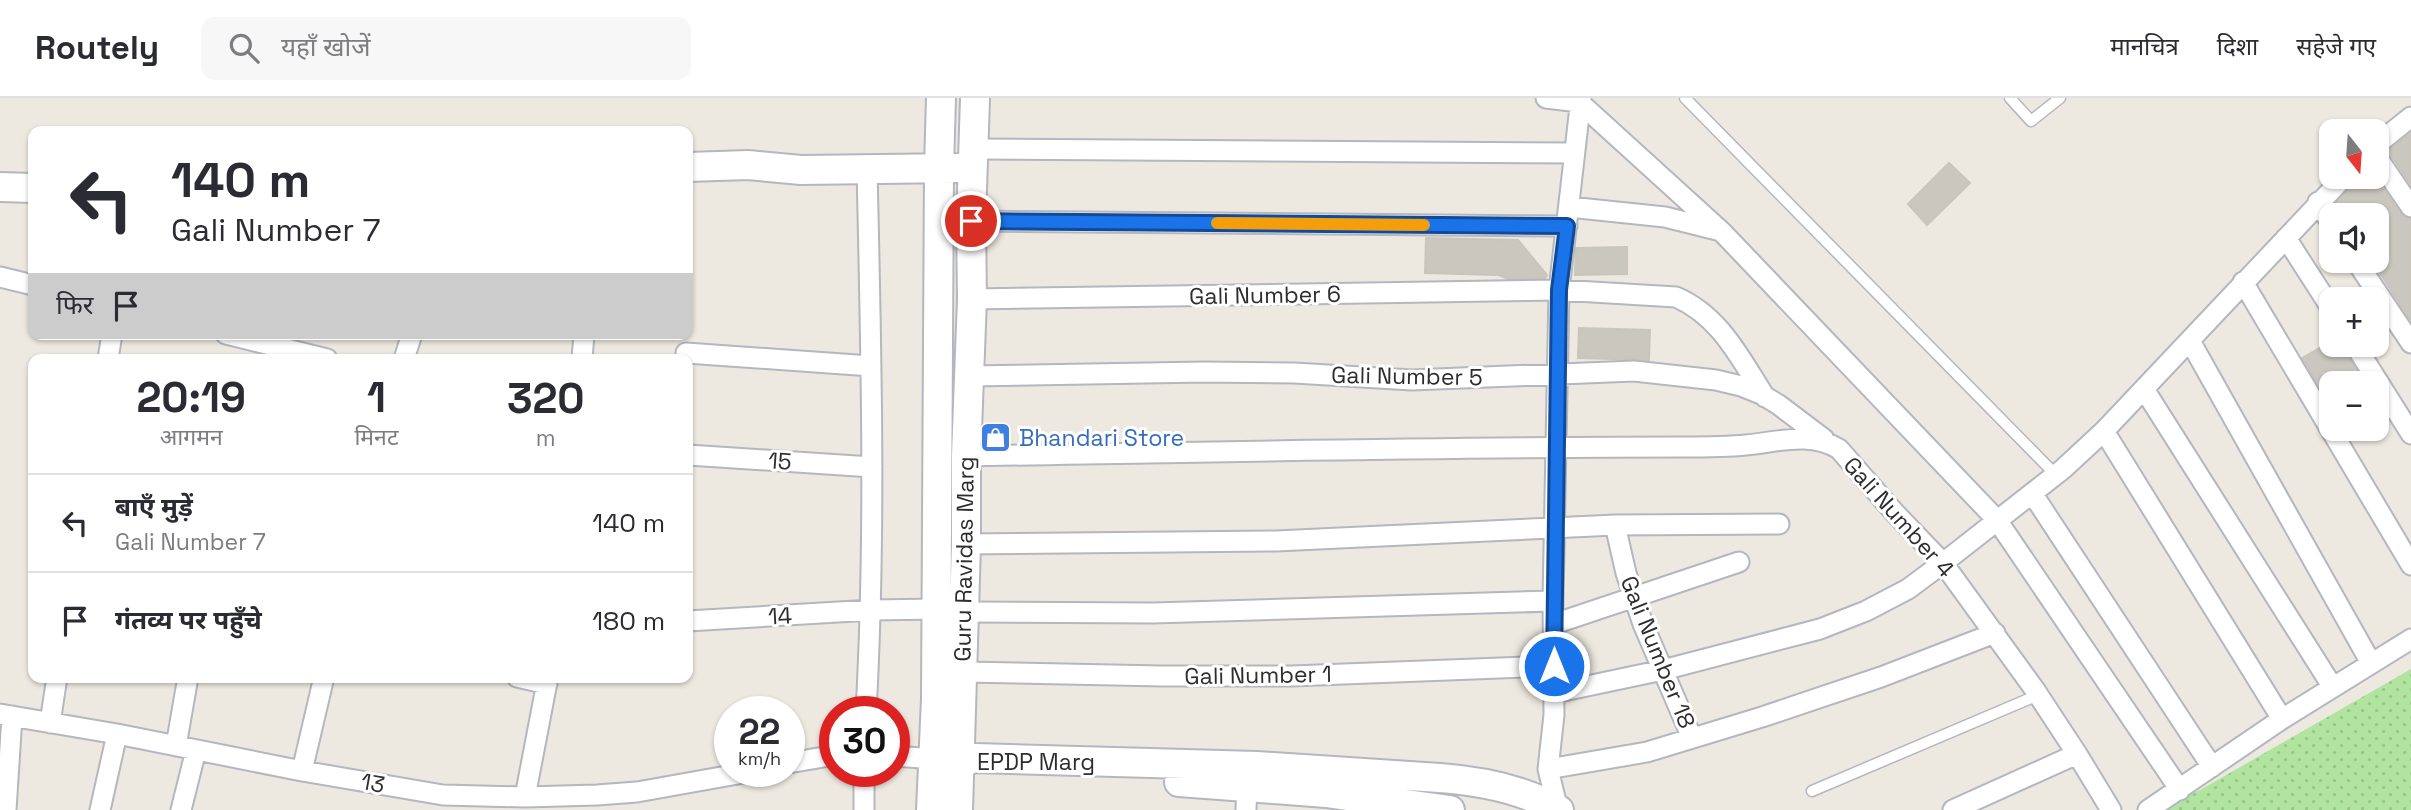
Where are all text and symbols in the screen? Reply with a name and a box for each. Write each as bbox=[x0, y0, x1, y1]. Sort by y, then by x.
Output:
search box bbox=[201, 17, 691, 80]
text: Routely bbox=[35, 27, 159, 69]
icon: search bbox=[225, 29, 263, 67]
text: यहाँ खोजें bbox=[281, 30, 371, 64]
text: मानचित्र bbox=[2110, 31, 2179, 62]
text: दिशा bbox=[2217, 31, 2258, 62]
text: सहेजे गए bbox=[2296, 31, 2376, 62]
north arrow bbox=[2319, 119, 2389, 189]
map controls bbox=[2319, 119, 2389, 441]
text: 140 m bbox=[171, 149, 310, 211]
icon: left bbox=[56, 154, 147, 245]
pin bbox=[941, 191, 1001, 251]
icon: arrive bbox=[952, 202, 990, 240]
button: sound bbox=[2319, 203, 2389, 273]
text: Gali Number 7 bbox=[171, 210, 381, 250]
street label: Gali Number 6 bbox=[1189, 279, 1341, 311]
icon: arrive bbox=[107, 287, 145, 325]
button: + bbox=[2319, 287, 2389, 357]
text: फिर bbox=[56, 288, 93, 322]
street label: Gali Number 5 bbox=[1331, 360, 1483, 392]
text: 20:19 bbox=[136, 371, 246, 424]
text: 1 bbox=[367, 371, 386, 424]
button: − bbox=[2319, 371, 2389, 441]
text: 320 bbox=[507, 372, 585, 425]
shop icon: Bhandari Store bbox=[979, 421, 1013, 455]
text: आगमन bbox=[160, 422, 223, 452]
text: मिनट bbox=[354, 422, 398, 452]
text: m bbox=[536, 423, 556, 453]
place label: Bhandari Store bbox=[1019, 423, 1184, 453]
street label: 15 bbox=[767, 445, 793, 477]
street label: Gali Number 4 bbox=[1837, 450, 1961, 584]
street label: Guru Ravidas Marg bbox=[947, 456, 981, 662]
text: बाएँ मुड़ें bbox=[115, 490, 193, 524]
icon: left bbox=[56, 504, 94, 542]
text: 140 m bbox=[592, 506, 665, 540]
text: Gali Number 7 bbox=[115, 527, 266, 557]
street label: Gali Number 18 bbox=[1614, 571, 1702, 733]
street label: 14 bbox=[767, 600, 793, 632]
icon: arrive bbox=[56, 602, 94, 640]
text: गंतव्य पर पहुँचे bbox=[115, 603, 262, 637]
text: 180 m bbox=[592, 604, 665, 638]
position arrow bbox=[1517, 629, 1591, 703]
street label: Gali Number 1 bbox=[1184, 659, 1332, 691]
speed limit sign: 30 bbox=[819, 696, 910, 787]
text: 22 bbox=[739, 710, 780, 754]
text: km/h bbox=[738, 747, 781, 770]
street label: EPDP Marg bbox=[977, 747, 1095, 777]
street label: 13 bbox=[359, 766, 387, 800]

